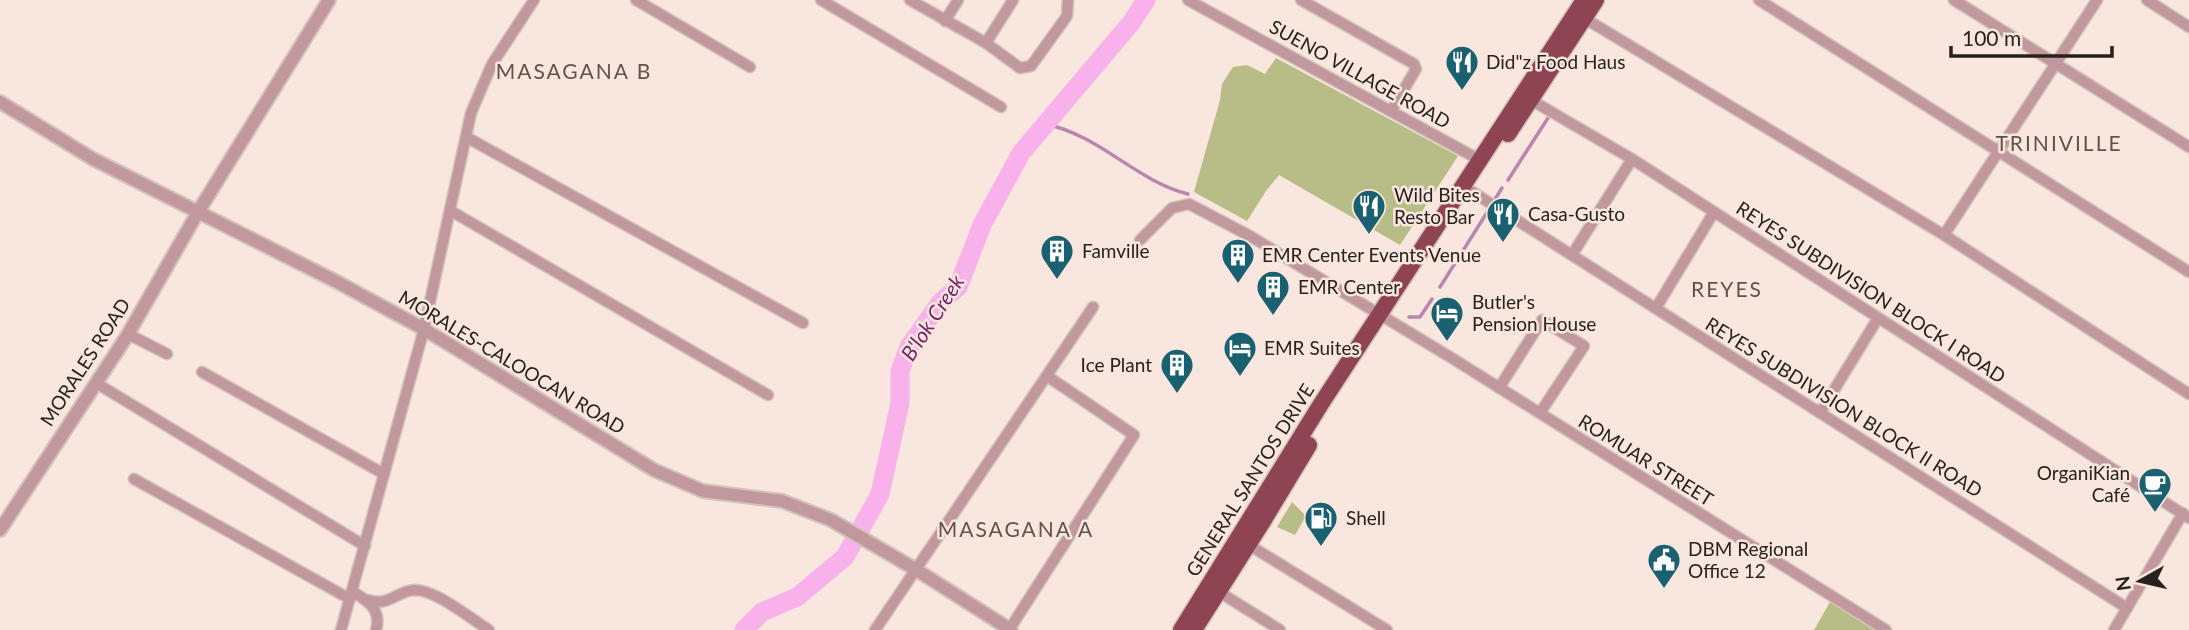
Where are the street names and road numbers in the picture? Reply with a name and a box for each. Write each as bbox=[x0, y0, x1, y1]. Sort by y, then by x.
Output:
street label: SUENO VILLAGE ROAD bbox=[1266, 14, 1455, 133]
street label: REYES SUBDIVISION BLOCK I ROAD bbox=[1732, 196, 2010, 387]
street label: MORALES-CALOOCAN ROAD bbox=[395, 285, 629, 438]
street label: MORALES ROAD bbox=[35, 294, 134, 430]
street label: REYES SUBDIVISION BLOCK II ROAD bbox=[1702, 312, 1987, 502]
street label: GENERAL SANTOS DRIVE bbox=[1181, 379, 1318, 580]
street label: ROMUAR STREET bbox=[1575, 409, 1718, 510]

